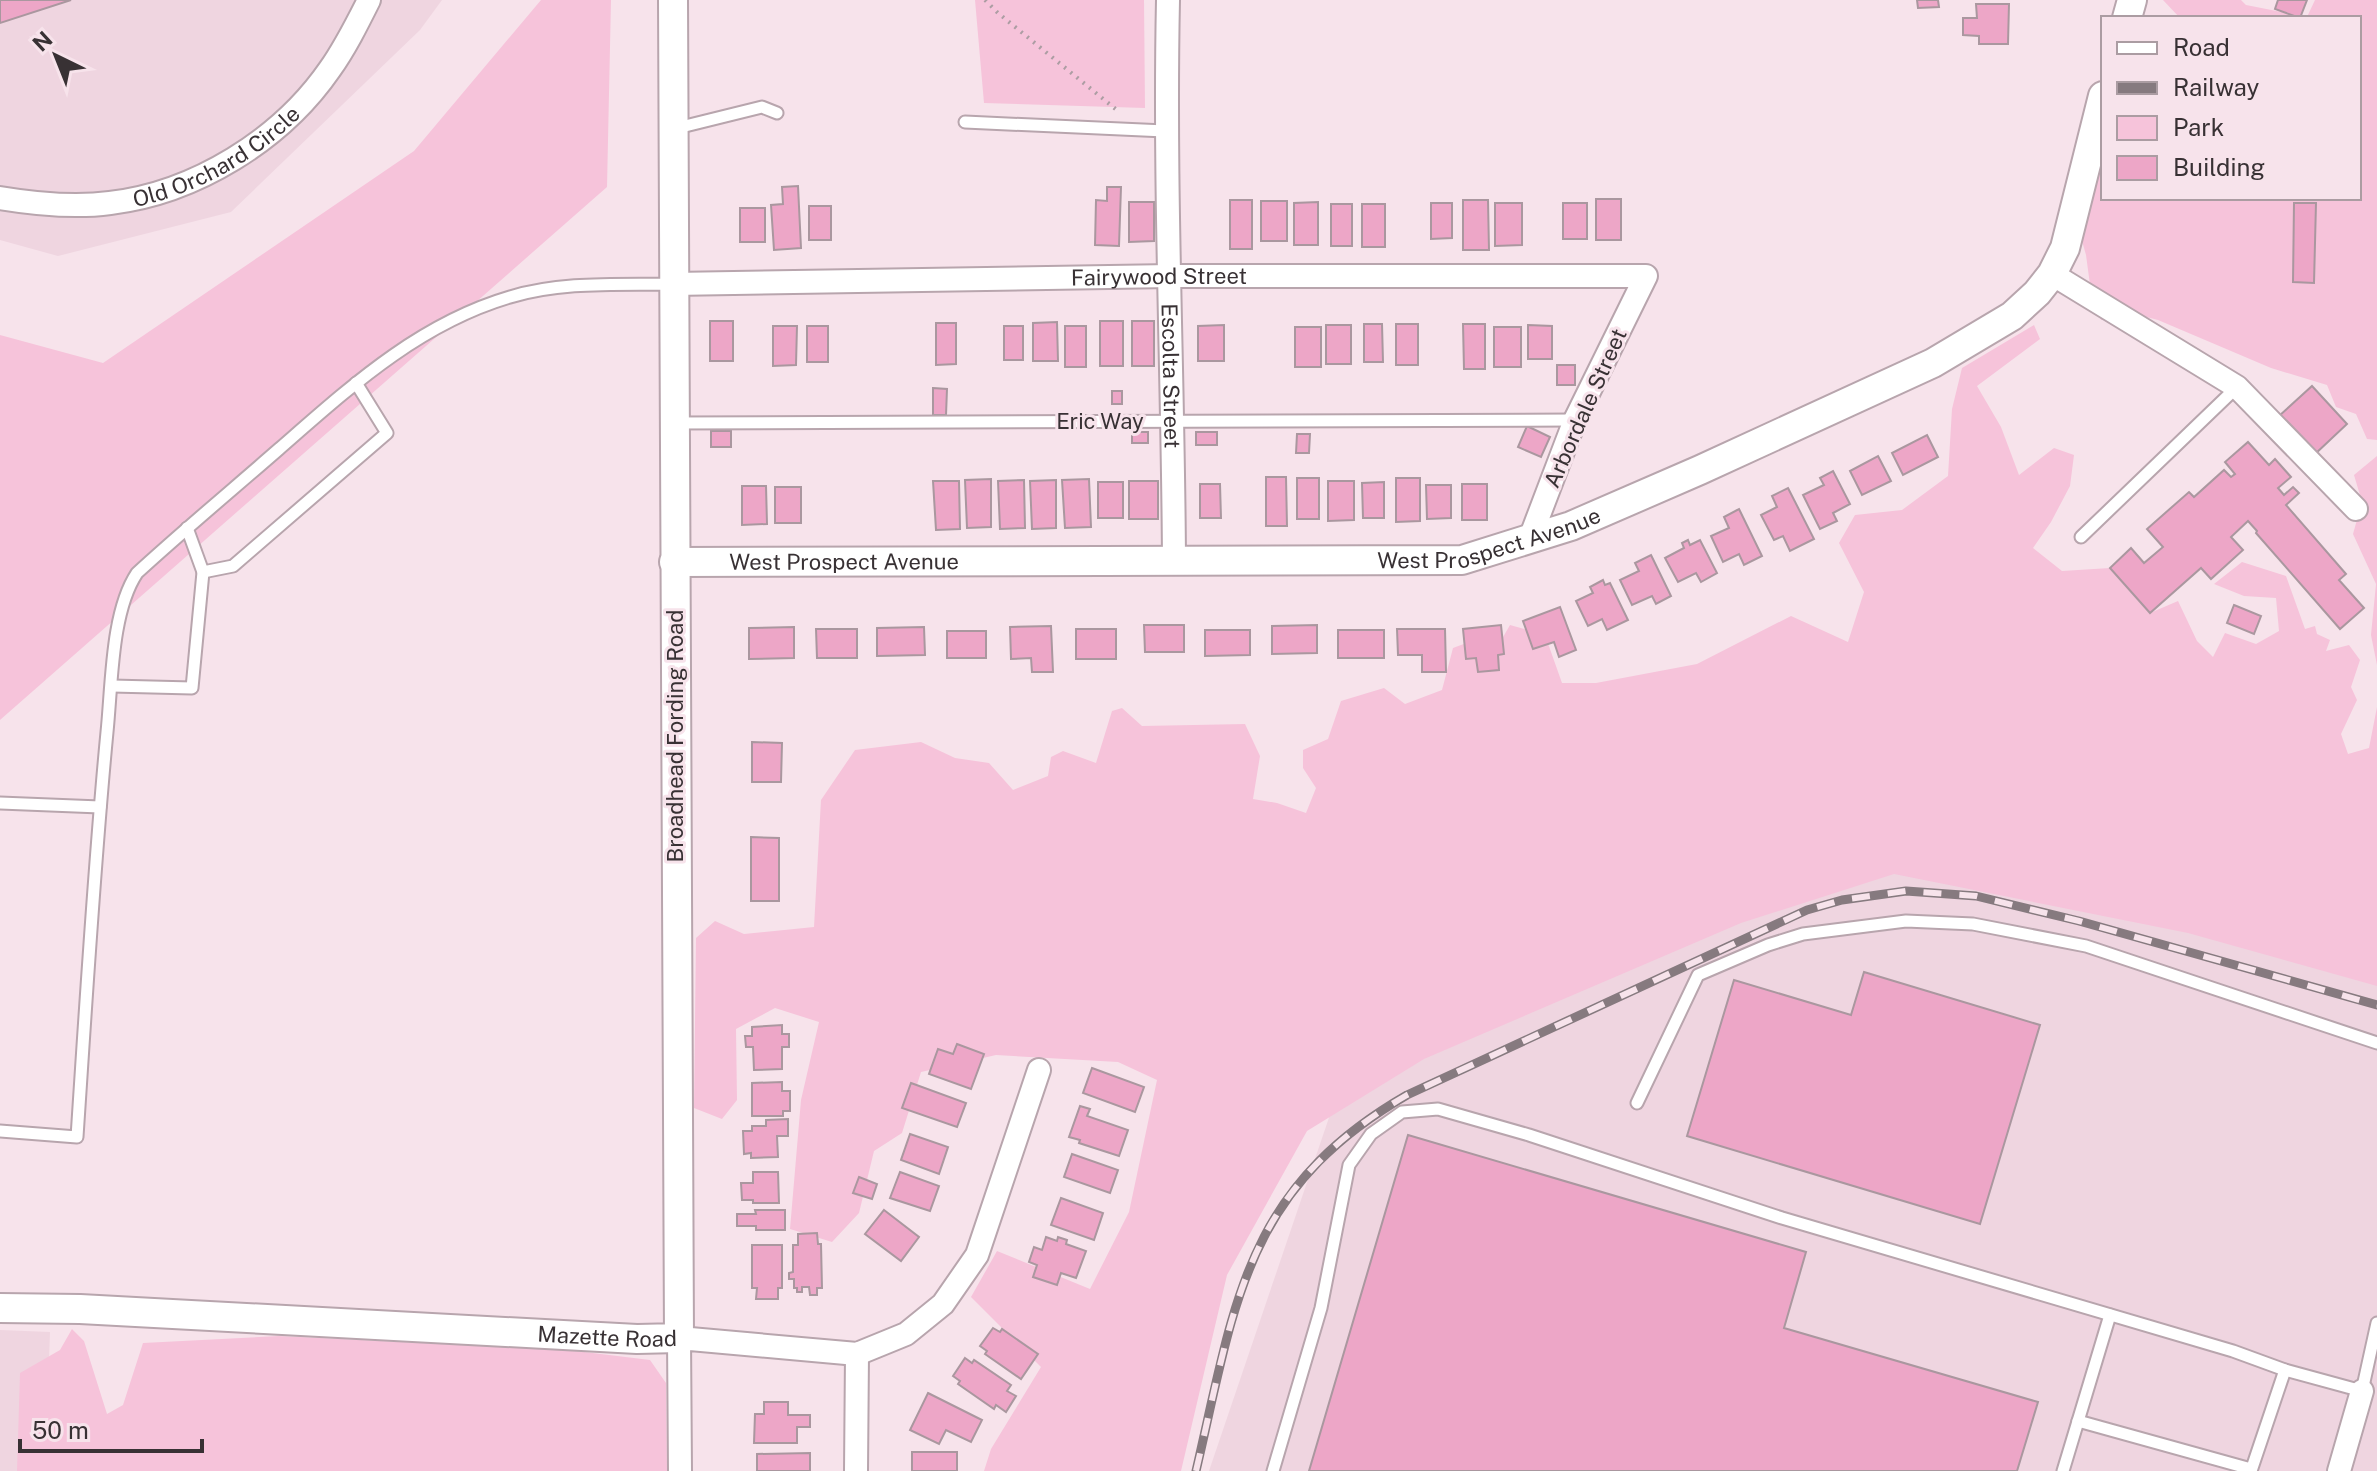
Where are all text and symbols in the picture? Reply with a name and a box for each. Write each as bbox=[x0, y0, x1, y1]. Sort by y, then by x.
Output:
north arrow bbox=[16, 16, 96, 96]
legend bbox=[2101, 16, 2361, 200]
text: N bbox=[27, 26, 58, 57]
text: Road bbox=[2173, 33, 2230, 61]
text: Railway bbox=[2173, 73, 2259, 101]
street label: Old Orchard Circle bbox=[130, 101, 305, 212]
text: Park bbox=[2173, 113, 2224, 141]
text: Building bbox=[2173, 153, 2265, 181]
street label: Fairywood Street bbox=[1071, 263, 1247, 291]
street label: Escolta Street bbox=[1157, 303, 1186, 449]
street label: Arbordale Street bbox=[1538, 324, 1632, 492]
street label: Eric Way bbox=[1056, 408, 1144, 434]
street label: West Prospect Avenue bbox=[1377, 502, 1604, 574]
street label: West Prospect Avenue bbox=[729, 548, 959, 575]
street label: Broadhead Fording Road bbox=[662, 610, 688, 862]
street label: Mazette Road bbox=[537, 1321, 677, 1352]
scale bar bbox=[20, 1403, 202, 1453]
text: 50 m bbox=[32, 1416, 89, 1444]

